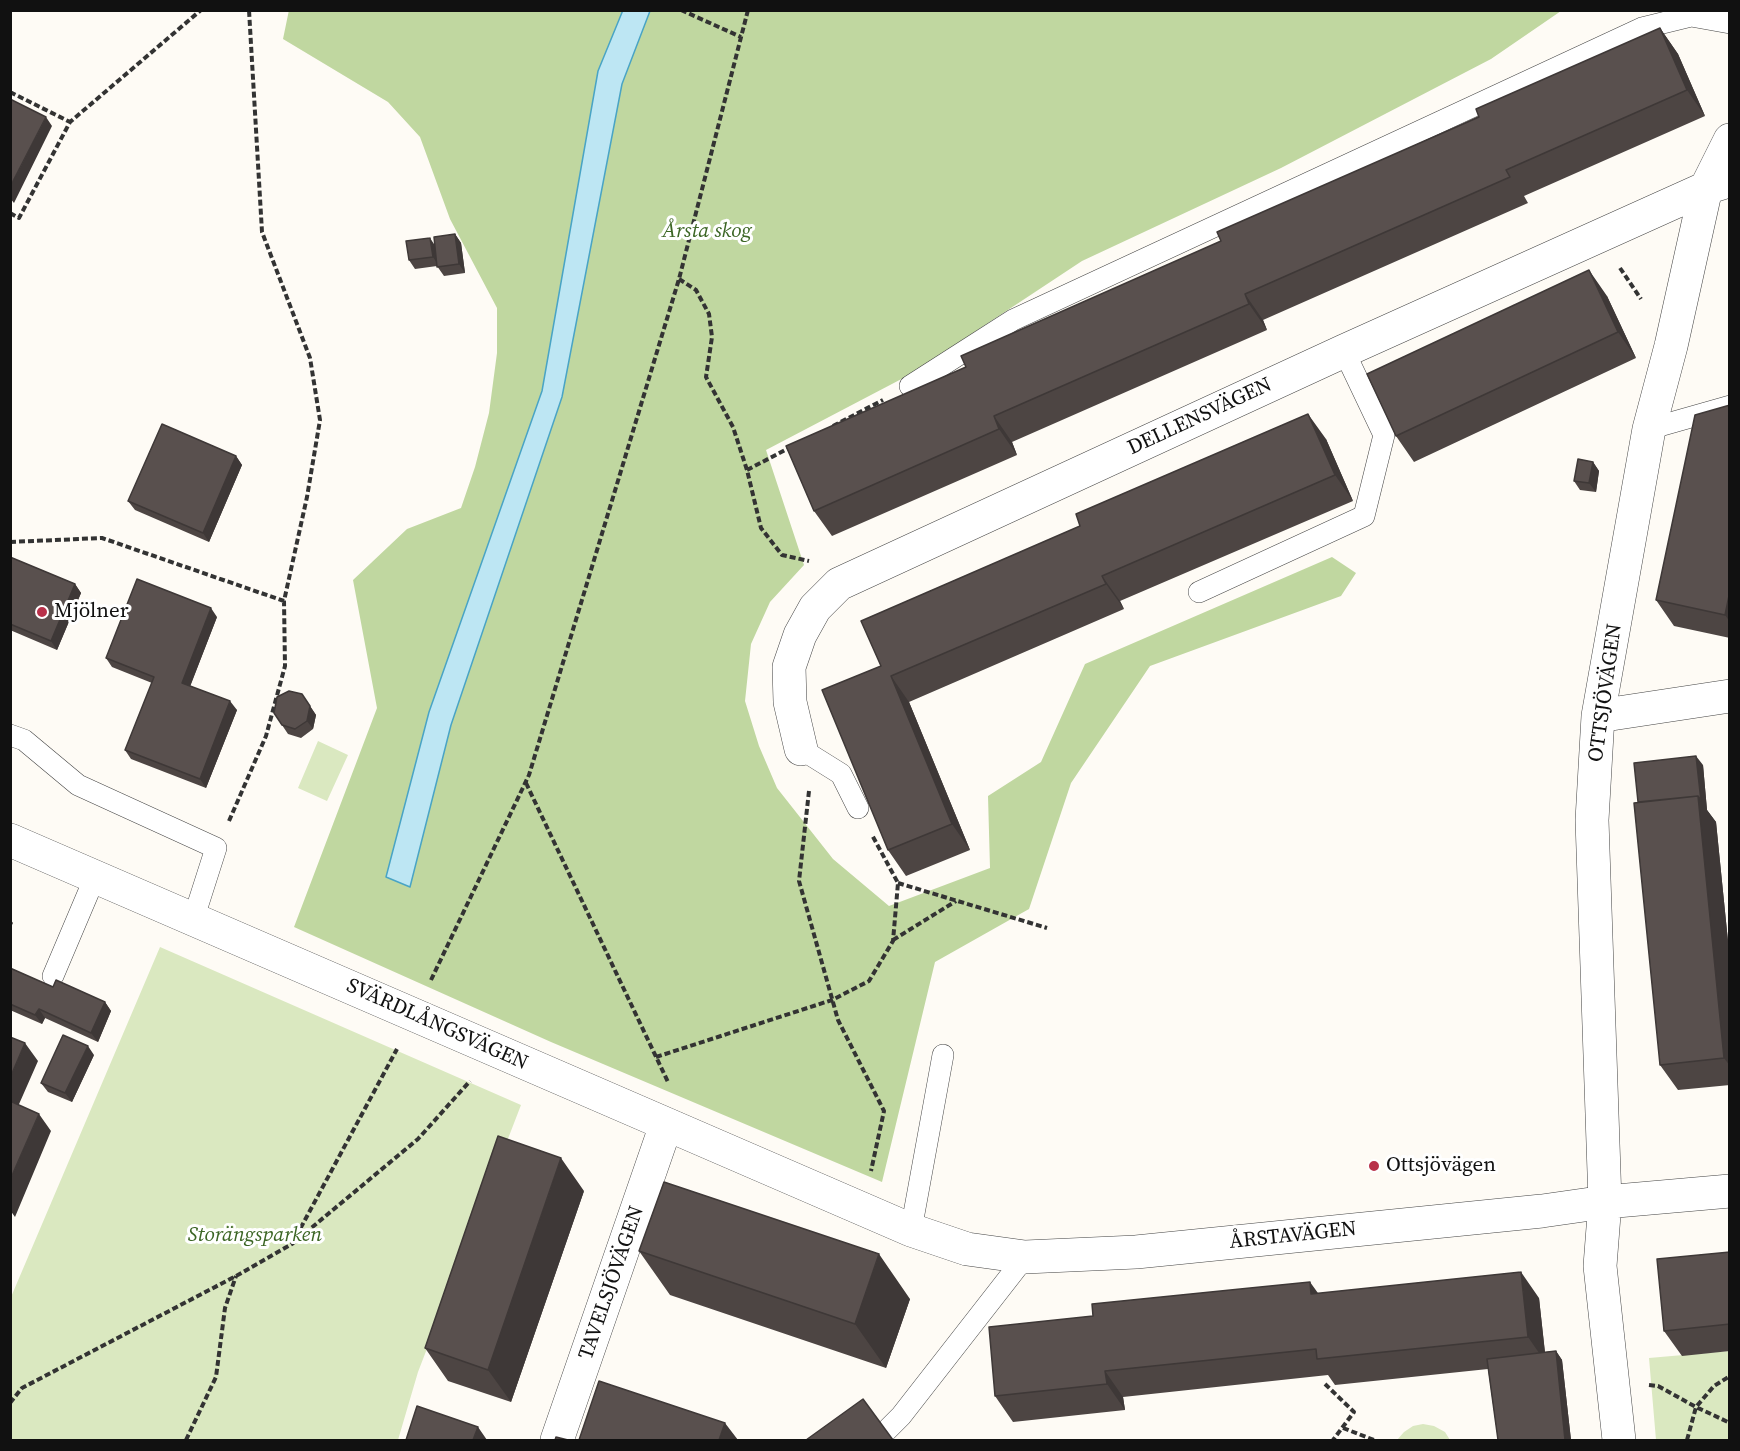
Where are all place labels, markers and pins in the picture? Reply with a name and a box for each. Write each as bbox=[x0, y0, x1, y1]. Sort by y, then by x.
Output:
place label: Mjölner bbox=[54, 599, 129, 625]
marker: Mjölner bbox=[35, 605, 49, 619]
place label: Ottsjövägen bbox=[1386, 1153, 1496, 1179]
marker: Ottsjövägen bbox=[1367, 1159, 1381, 1173]

